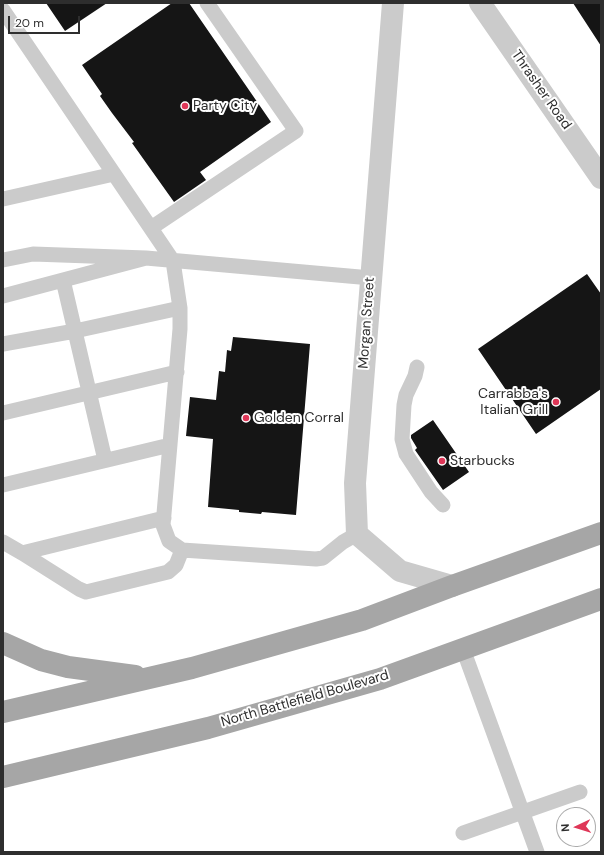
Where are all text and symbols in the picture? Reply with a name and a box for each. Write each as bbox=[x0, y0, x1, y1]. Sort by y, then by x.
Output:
scale bar bbox=[10, 8, 82, 34]
text: 20 m bbox=[15, 15, 44, 31]
street label: Thrasher Road bbox=[507, 47, 575, 133]
place label: Party City bbox=[193, 98, 257, 114]
marker: Party City bbox=[180, 101, 190, 111]
street label: Morgan Street bbox=[355, 277, 379, 369]
place label: Carrabba's Italian Grill bbox=[478, 386, 548, 418]
marker: Carrabba's Italian Grill bbox=[551, 397, 561, 407]
place label: Golden Corral bbox=[254, 410, 344, 426]
marker: Golden Corral bbox=[241, 413, 251, 423]
place label: Starbucks bbox=[450, 453, 515, 469]
marker: Starbucks bbox=[437, 456, 447, 466]
street label: North Battlefield Boulevard bbox=[219, 667, 391, 731]
north arrow bbox=[556, 807, 596, 847]
text: N bbox=[558, 823, 572, 832]

